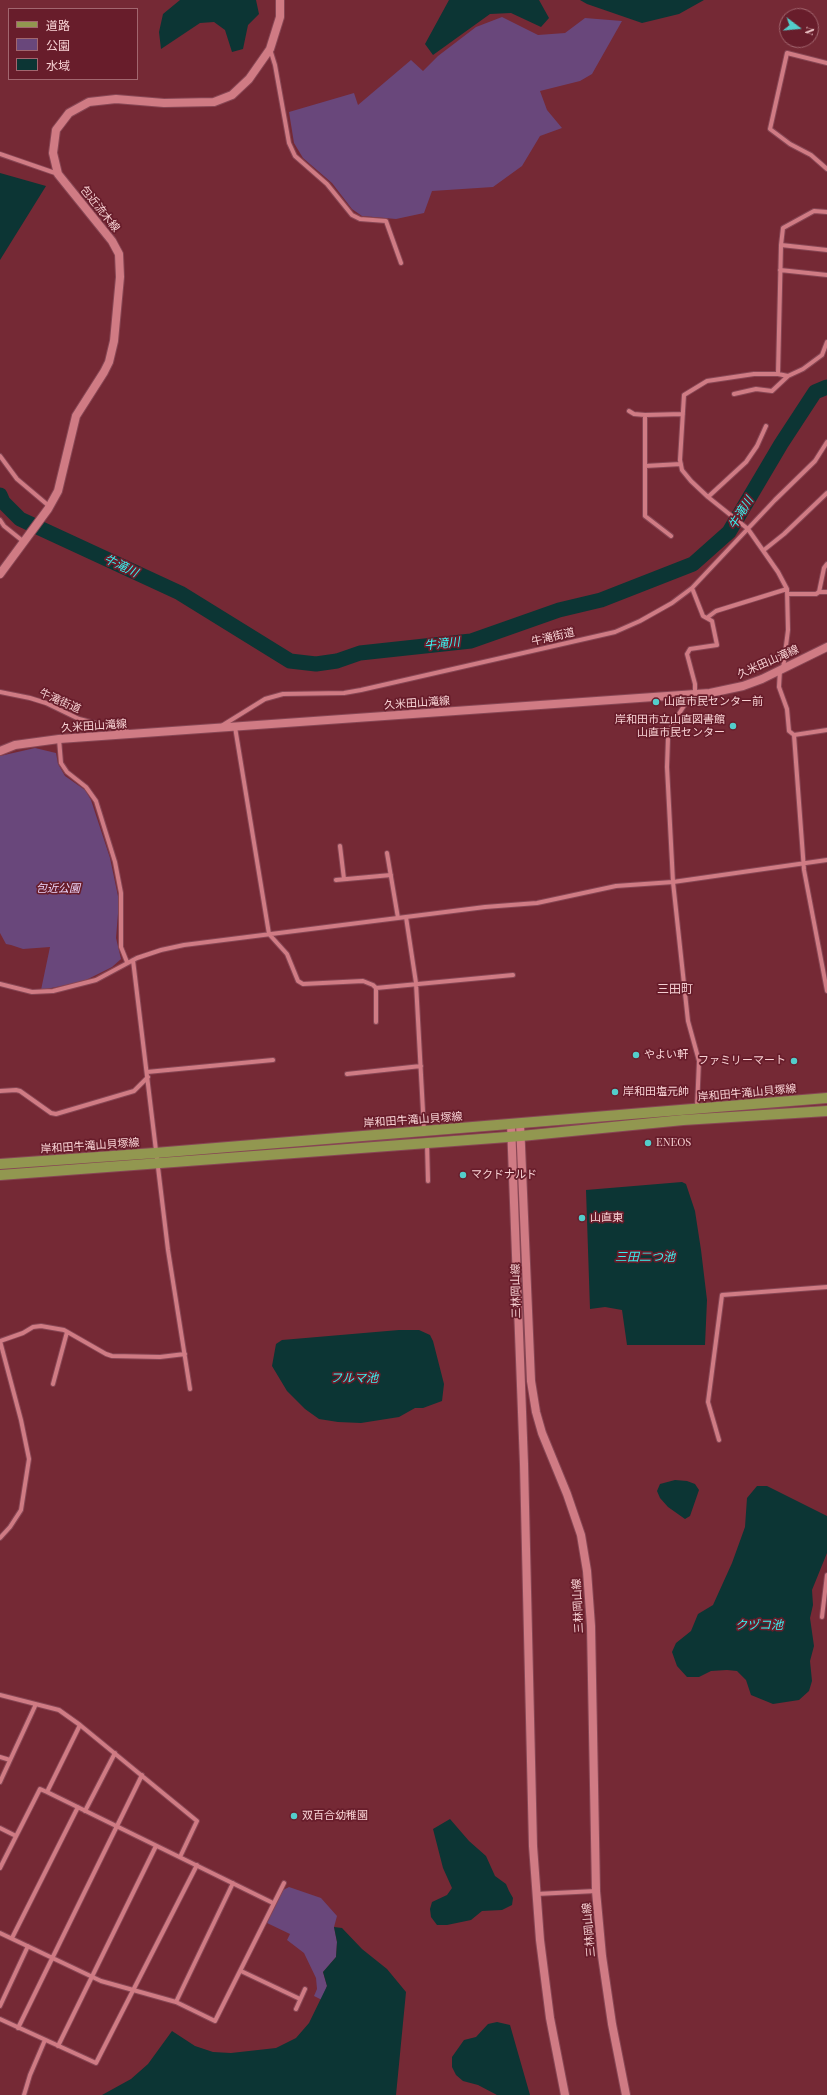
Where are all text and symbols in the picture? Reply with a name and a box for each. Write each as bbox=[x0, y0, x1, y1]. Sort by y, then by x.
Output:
legend bbox=[8, 8, 138, 80]
north arrow bbox=[779, 8, 819, 48]
text: 道路 bbox=[46, 17, 70, 33]
text: N bbox=[802, 25, 818, 37]
text: 公園 bbox=[46, 37, 70, 53]
text: 水域 bbox=[46, 57, 70, 73]
street label: 包近流木線 bbox=[78, 183, 122, 235]
water label: 牛滝川 bbox=[725, 494, 757, 532]
water label: 牛滝川 bbox=[102, 552, 140, 580]
street label: 牛滝街道 bbox=[530, 626, 576, 648]
water label: 牛滝川 bbox=[423, 635, 461, 653]
street label: 久米田山滝線 bbox=[735, 643, 801, 681]
street label: 牛滝街道 bbox=[37, 686, 83, 716]
street label: 久米田山滝線 bbox=[384, 694, 450, 712]
place label: 山直市民センター前 bbox=[664, 695, 763, 709]
marker: 山直市民センター前 bbox=[651, 697, 661, 707]
place label: 岸和田市立山直図書館 山直市民センター bbox=[615, 713, 725, 739]
street label: 久米田山滝線 bbox=[61, 717, 127, 735]
marker: 岸和田市立山直図書館 山直市民センター bbox=[728, 721, 738, 731]
park label: 包近公園 bbox=[36, 882, 80, 896]
district label: 三田町 bbox=[657, 982, 693, 996]
place label: やよい軒 bbox=[644, 1048, 688, 1062]
marker: やよい軒 bbox=[631, 1050, 641, 1060]
place label: ファミリーマート bbox=[698, 1054, 786, 1068]
marker: ファミリーマート bbox=[789, 1056, 799, 1066]
street label: 岸和田牛滝山貝塚線 bbox=[697, 1082, 797, 1104]
place label: 岸和田塩元帥 bbox=[623, 1085, 689, 1099]
marker: 岸和田塩元帥 bbox=[610, 1087, 620, 1097]
street label: 岸和田牛滝山貝塚線 bbox=[363, 1110, 463, 1130]
street label: 岸和田牛滝山貝塚線 bbox=[40, 1136, 140, 1156]
place label: ENEOS bbox=[656, 1136, 691, 1150]
marker: ENEOS bbox=[643, 1138, 653, 1148]
place label: マクドナルド bbox=[471, 1168, 537, 1182]
marker: マクドナルド bbox=[458, 1170, 468, 1180]
place label: 山直東 bbox=[590, 1211, 623, 1225]
marker: 山直東 bbox=[577, 1213, 587, 1223]
water label: 三田二つ池 bbox=[615, 1250, 675, 1264]
street label: 三林岡山線 bbox=[509, 1263, 523, 1319]
water label: フルマ池 bbox=[330, 1371, 378, 1385]
street label: 三林岡山線 bbox=[570, 1578, 586, 1634]
water label: クヅコ池 bbox=[735, 1618, 783, 1632]
place label: 双百合幼稚園 bbox=[302, 1809, 368, 1823]
marker: 双百合幼稚園 bbox=[289, 1811, 299, 1821]
street label: 三林岡山線 bbox=[580, 1902, 598, 1958]

